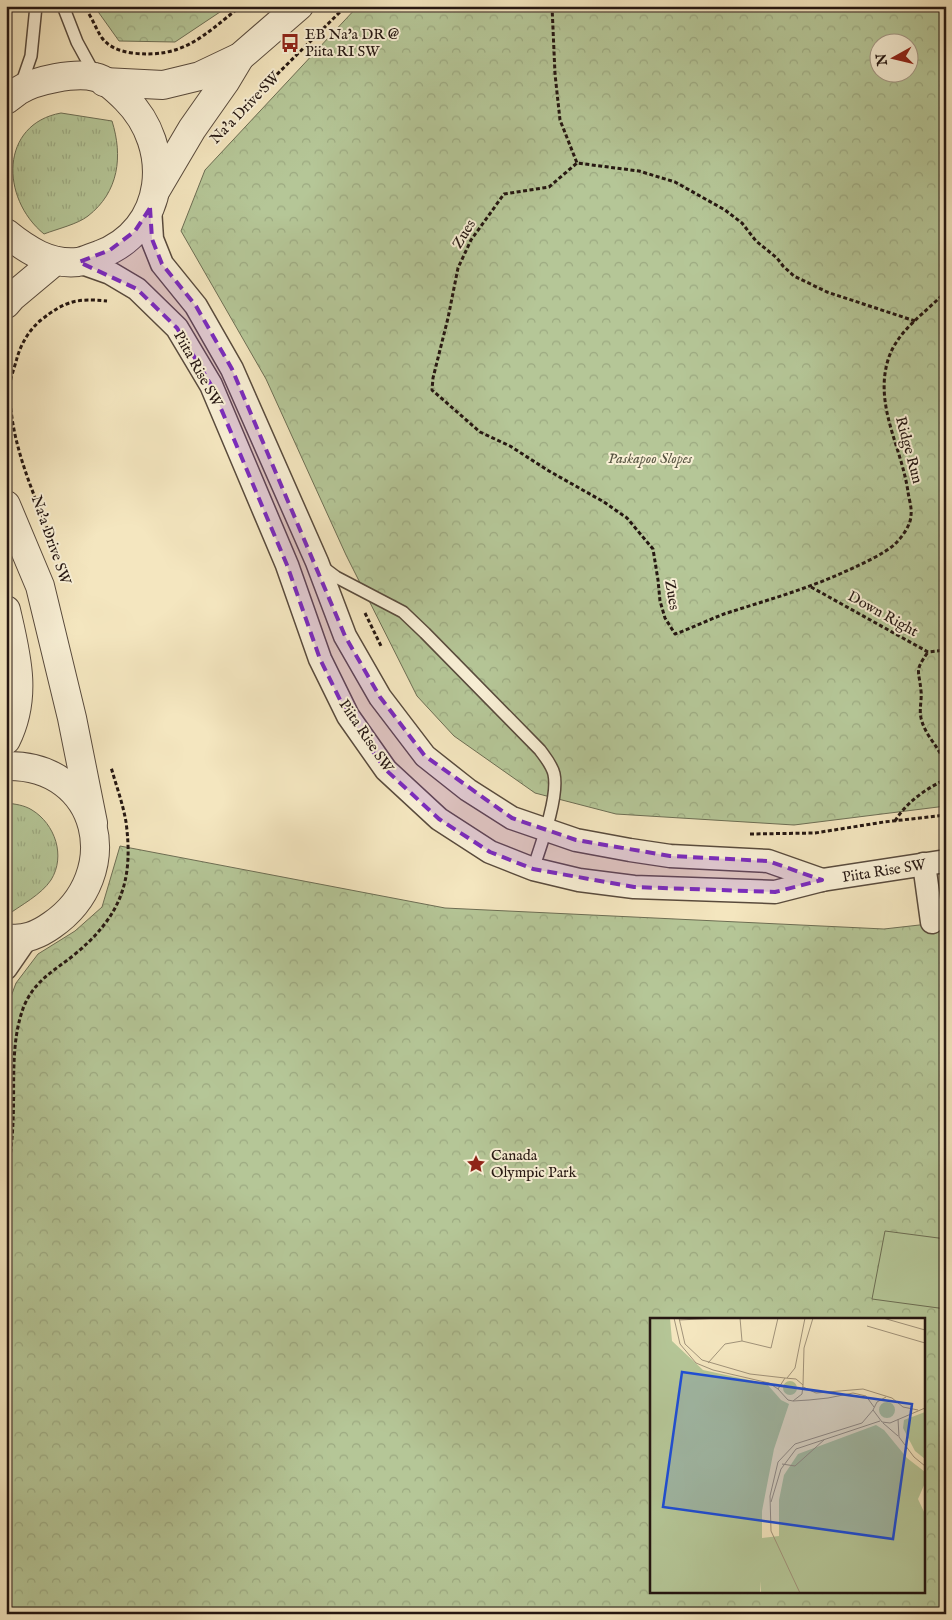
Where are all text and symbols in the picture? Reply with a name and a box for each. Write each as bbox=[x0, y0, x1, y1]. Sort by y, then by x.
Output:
place label: EB Na'a DR @ Piita RI SW bbox=[305, 25, 399, 61]
bus stop icon: EB Na'a DR @ Piita RI SW bbox=[279, 32, 301, 54]
north arrow bbox=[870, 32, 920, 82]
text: N bbox=[872, 52, 892, 68]
street label: Na'a Drive SW bbox=[206, 67, 285, 148]
street label: Zues bbox=[448, 216, 480, 252]
street label: Piita Rise SW bbox=[169, 328, 227, 411]
street label: Ridge Run bbox=[891, 414, 927, 486]
park label: Paskapoo Slopes bbox=[608, 449, 693, 468]
street label: Na'a Drive SW bbox=[27, 493, 75, 588]
street label: Zues bbox=[660, 578, 684, 612]
street label: Down Right bbox=[844, 587, 922, 641]
street label: Piita Rise SW bbox=[335, 696, 398, 777]
street label: Piita Rise SW bbox=[841, 855, 928, 887]
place label: Canada Olympic Park bbox=[491, 1146, 578, 1182]
place icon: Canada Olympic Park bbox=[465, 1153, 487, 1175]
inset map bbox=[650, 1318, 924, 1592]

